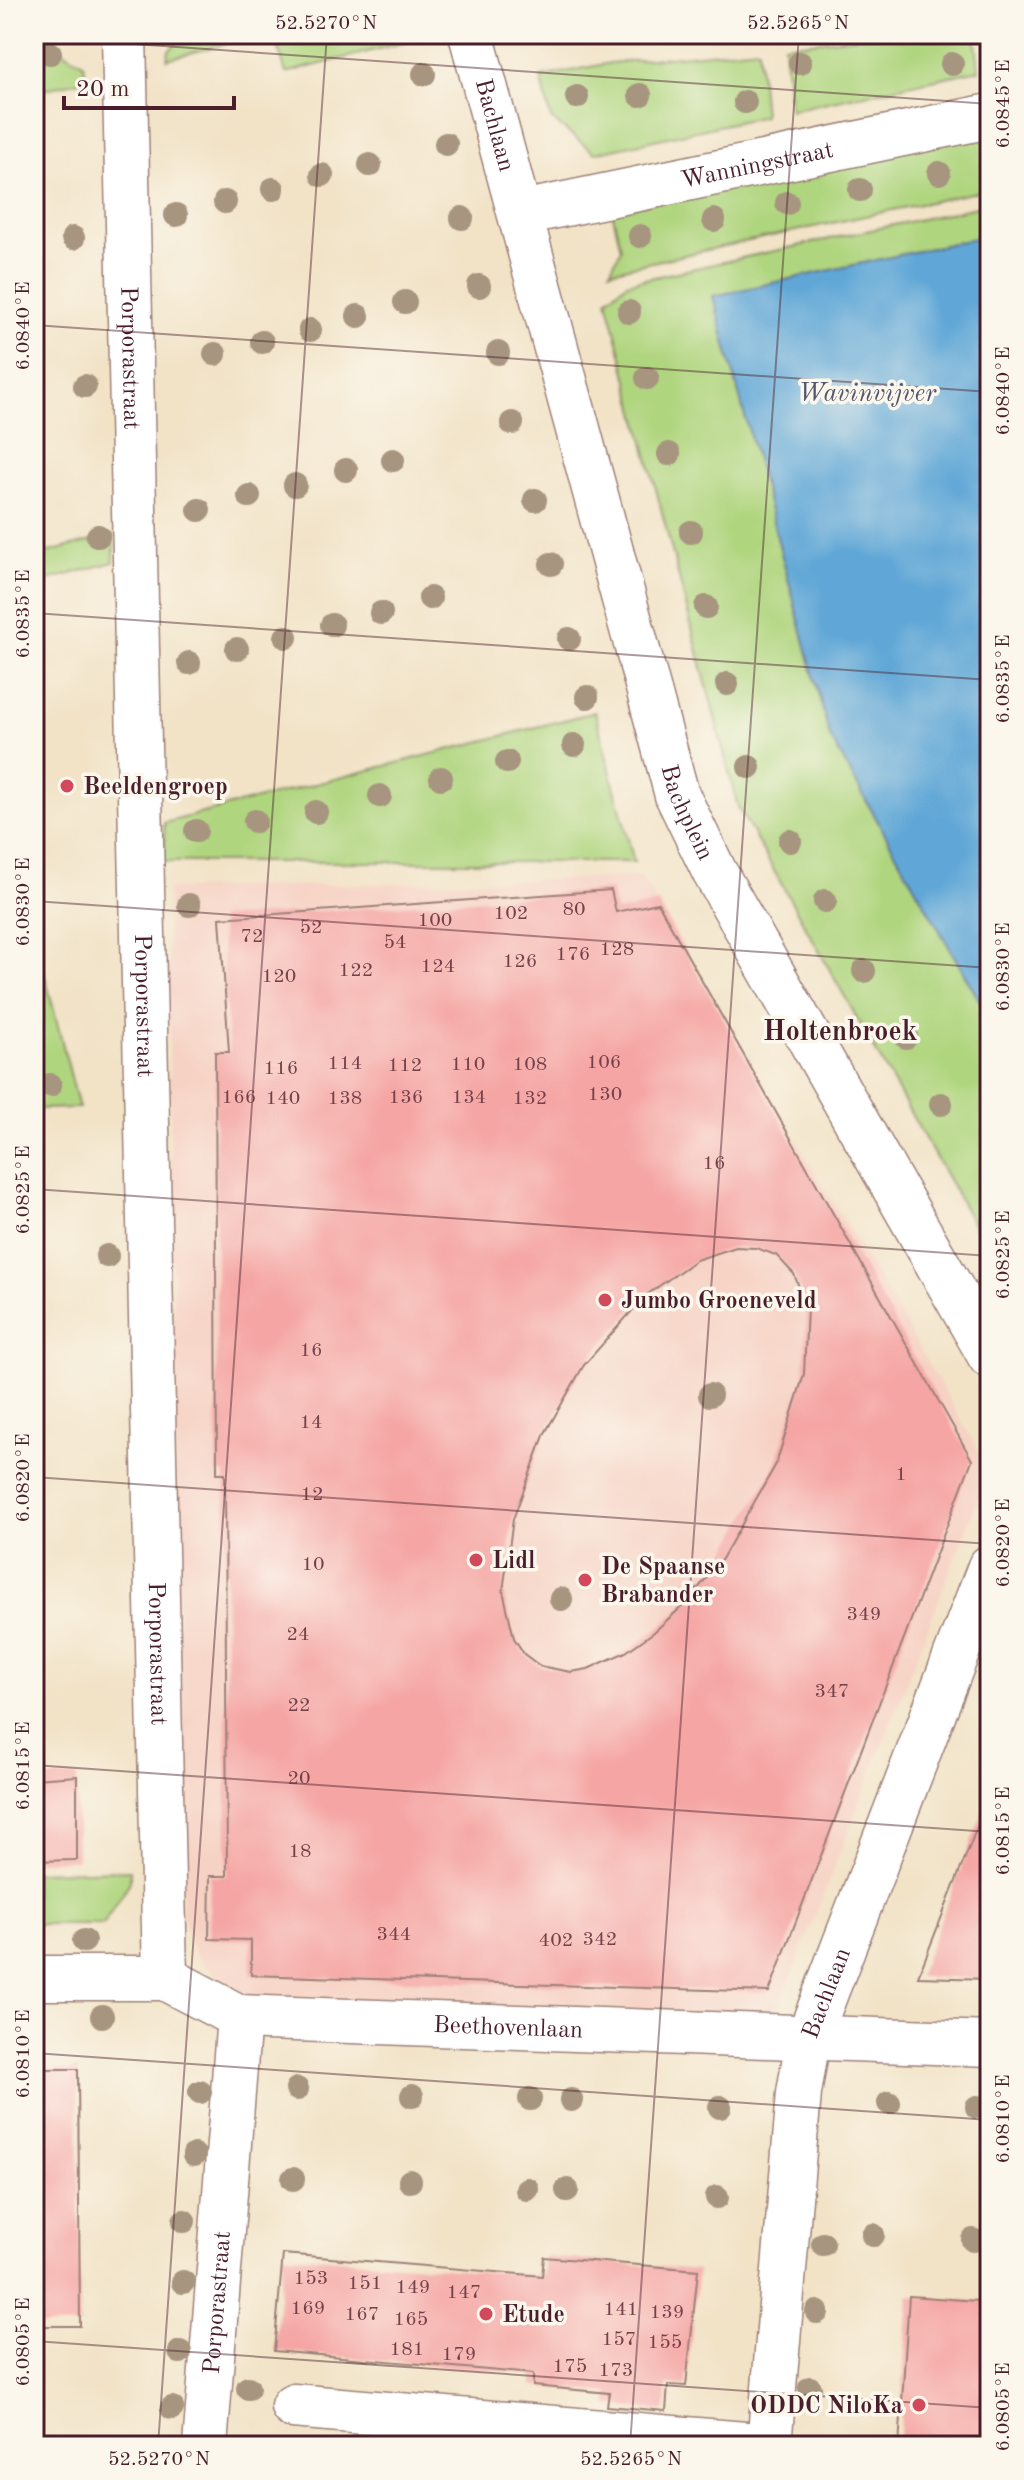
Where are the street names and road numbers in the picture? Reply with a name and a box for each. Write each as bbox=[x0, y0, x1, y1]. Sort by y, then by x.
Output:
street label: Bachlaan bbox=[470, 76, 518, 174]
street label: Wanningstraat bbox=[679, 139, 836, 194]
street label: Porporastraat bbox=[115, 286, 142, 430]
street label: Bachplein bbox=[655, 762, 717, 864]
street label: Porporastraat bbox=[129, 934, 156, 1078]
street label: Porporastraat bbox=[143, 1582, 170, 1726]
street label: Bachlaan bbox=[799, 1945, 856, 2042]
street label: Beethovenlaan bbox=[433, 2014, 583, 2043]
street label: Porporastraat bbox=[201, 2230, 236, 2375]

